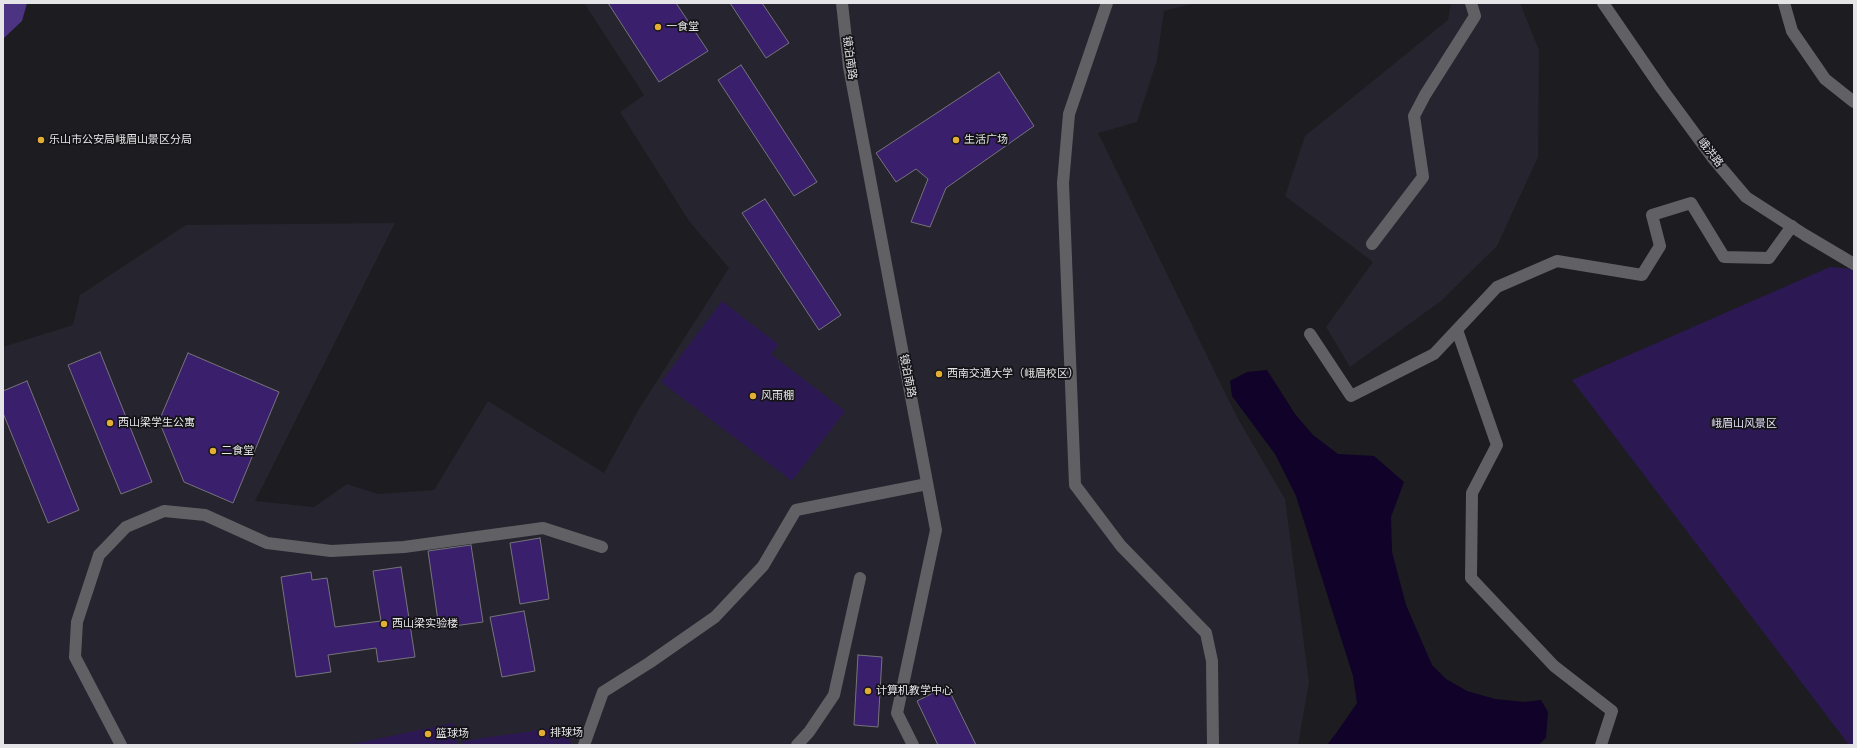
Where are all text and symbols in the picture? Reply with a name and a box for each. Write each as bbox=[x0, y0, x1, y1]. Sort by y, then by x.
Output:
place label: 一食堂 bbox=[666, 20, 699, 34]
marker: 一食堂 bbox=[653, 22, 663, 32]
street label: 镜泊南路 bbox=[839, 35, 859, 81]
place label: 乐山市公安局峨眉山景区分局 bbox=[49, 133, 192, 147]
place label: 生活广场 bbox=[964, 133, 1008, 147]
marker: 乐山市公安局峨眉山景区分局 bbox=[36, 135, 46, 145]
marker: 生活广场 bbox=[951, 135, 961, 145]
street label: 峨洪路 bbox=[1695, 136, 1725, 170]
street label: 镜泊南路 bbox=[896, 353, 918, 399]
place label: 西南交通大学（峨眉校区） bbox=[947, 367, 1079, 381]
marker: 西南交通大学（峨眉校区） bbox=[934, 369, 944, 379]
place label: 风雨棚 bbox=[761, 389, 794, 403]
marker: 风雨棚 bbox=[748, 391, 758, 401]
place label: 西山梁学生公寓 bbox=[118, 416, 195, 430]
park label: 峨眉山风景区 bbox=[1711, 417, 1777, 431]
marker: 西山梁学生公寓 bbox=[105, 418, 115, 428]
place label: 二食堂 bbox=[221, 444, 254, 458]
marker: 二食堂 bbox=[208, 446, 218, 456]
place label: 西山梁实验楼 bbox=[392, 617, 458, 631]
marker: 西山梁实验楼 bbox=[379, 619, 389, 629]
place label: 计算机教学中心 bbox=[876, 684, 953, 698]
marker: 计算机教学中心 bbox=[863, 686, 873, 696]
place label: 排球场 bbox=[550, 726, 583, 740]
place label: 篮球场 bbox=[436, 727, 469, 741]
marker: 排球场 bbox=[537, 728, 547, 738]
marker: 篮球场 bbox=[423, 729, 433, 739]

